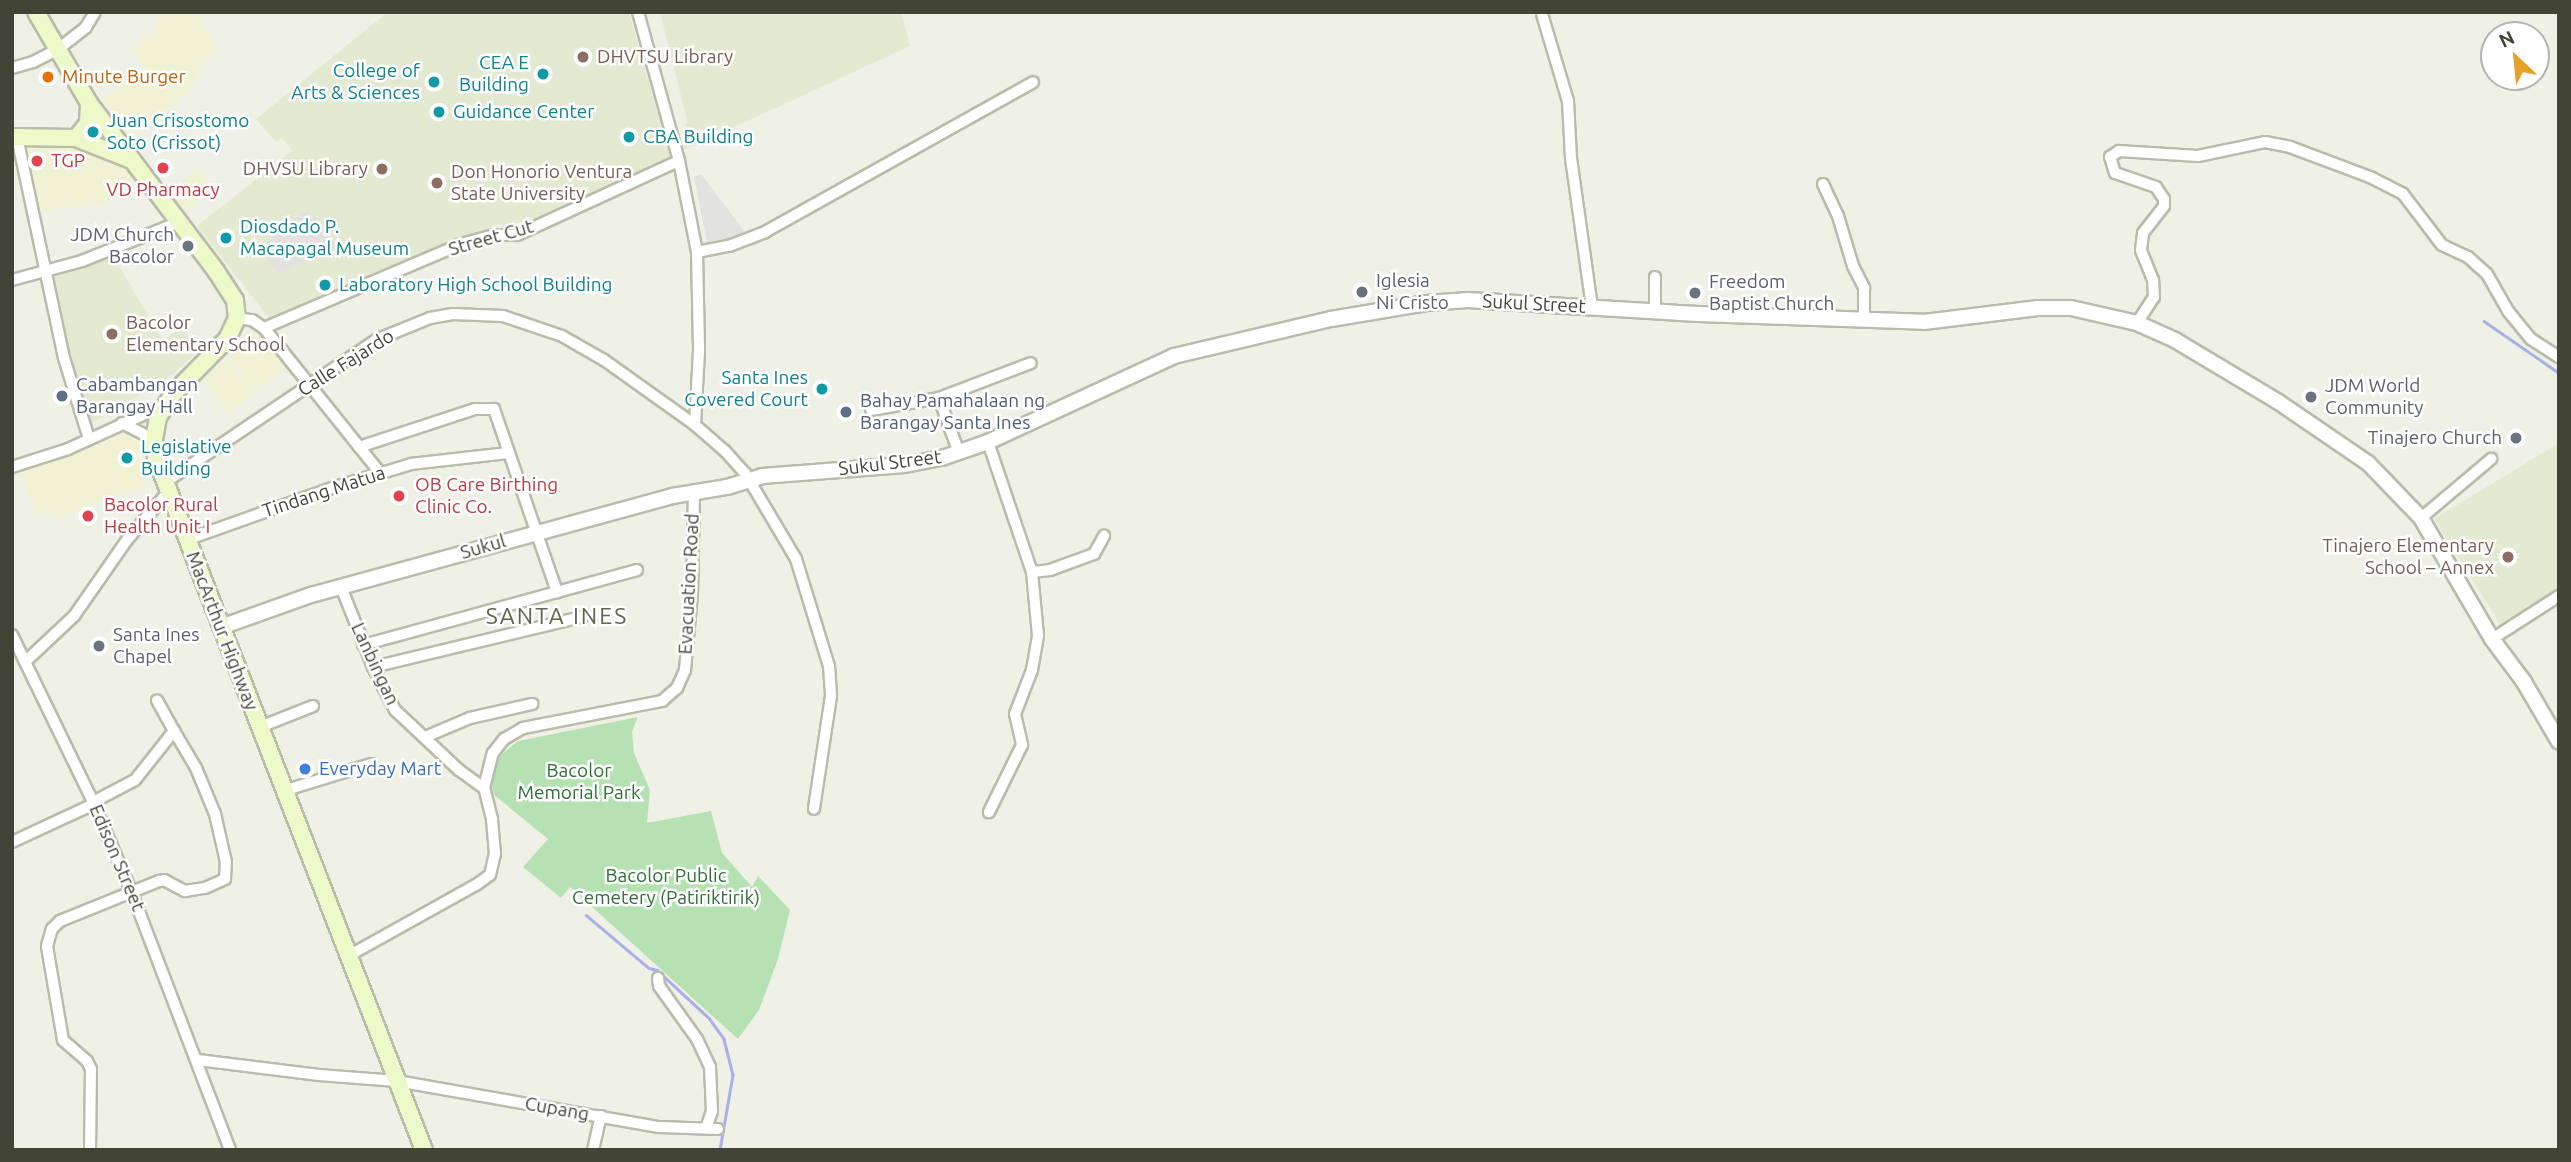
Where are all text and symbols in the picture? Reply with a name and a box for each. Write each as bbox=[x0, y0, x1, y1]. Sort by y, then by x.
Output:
north arrow bbox=[2480, 21, 2550, 91]
text: N bbox=[2495, 26, 2518, 52]
place label: DHVTSU Library bbox=[597, 46, 733, 68]
marker: DHVTSU Library bbox=[575, 49, 591, 65]
place label: CEA E Building bbox=[459, 52, 529, 96]
place label: College of Arts & Sciences bbox=[291, 60, 420, 104]
place label: Minute Burger bbox=[62, 66, 186, 88]
marker: CEA E Building bbox=[535, 66, 551, 82]
marker: Minute Burger bbox=[40, 69, 56, 85]
marker: College of Arts & Sciences bbox=[426, 74, 442, 90]
place label: Guidance Center bbox=[453, 101, 594, 123]
marker: Guidance Center bbox=[431, 104, 447, 120]
place label: Juan Crisostomo Soto (Crissot) bbox=[107, 110, 249, 154]
marker: Juan Crisostomo Soto (Crissot) bbox=[85, 124, 101, 140]
place label: CBA Building bbox=[643, 126, 753, 148]
marker: CBA Building bbox=[621, 129, 637, 145]
place label: TGP bbox=[51, 150, 85, 172]
marker: TGP bbox=[29, 153, 45, 169]
place label: DHVSU Library bbox=[243, 158, 368, 180]
marker: VD Pharmacy bbox=[155, 160, 171, 176]
marker: DHVSU Library bbox=[374, 161, 390, 177]
place label: Don Honorio Ventura State University bbox=[451, 161, 632, 205]
marker: Don Honorio Ventura State University bbox=[429, 175, 445, 191]
place label: VD Pharmacy bbox=[106, 179, 220, 201]
street label: Street Cut bbox=[446, 215, 536, 261]
place label: Diosdado P. Macapagal Museum bbox=[240, 216, 409, 260]
place label: JDM Church Bacolor bbox=[70, 224, 174, 268]
marker: Diosdado P. Macapagal Museum bbox=[218, 230, 234, 246]
marker: JDM Church Bacolor bbox=[180, 238, 196, 254]
place label: Iglesia Ni Cristo bbox=[1376, 270, 1449, 314]
place label: Freedom Baptist Church bbox=[1709, 271, 1834, 315]
place label: Laboratory High School Building bbox=[339, 274, 613, 296]
marker: Laboratory High School Building bbox=[317, 277, 333, 293]
marker: Iglesia Ni Cristo bbox=[1354, 284, 1370, 300]
marker: Freedom Baptist Church bbox=[1687, 285, 1703, 301]
street label: Sukul Street bbox=[1482, 290, 1586, 318]
place label: Bacolor Elementary School bbox=[126, 312, 285, 356]
street label: Calle Fajardo bbox=[294, 324, 398, 402]
marker: Bacolor Elementary School bbox=[104, 326, 120, 342]
place label: Santa Ines Covered Court bbox=[684, 367, 808, 411]
place label: Cabambangan Barangay Hall bbox=[76, 374, 198, 418]
place label: JDM World Community bbox=[2325, 375, 2423, 419]
marker: Santa Ines Covered Court bbox=[814, 381, 830, 397]
marker: Cabambangan Barangay Hall bbox=[54, 388, 70, 404]
marker: JDM World Community bbox=[2303, 389, 2319, 405]
place label: Bahay Pamahalaan ng Barangay Santa Ines bbox=[860, 390, 1045, 434]
marker: Bahay Pamahalaan ng Barangay Santa Ines bbox=[838, 404, 854, 420]
place label: Tinajero Church bbox=[2368, 427, 2502, 449]
marker: Tinajero Church bbox=[2508, 430, 2524, 446]
place label: Legislative Building bbox=[141, 436, 231, 480]
street label: Sukul Street bbox=[837, 445, 943, 481]
marker: Legislative Building bbox=[119, 450, 135, 466]
street label: Tindang Matua bbox=[260, 461, 388, 523]
place label: OB Care Birthing Clinic Co. bbox=[415, 474, 558, 518]
marker: OB Care Birthing Clinic Co. bbox=[389, 486, 409, 506]
place label: Bacolor Rural Health Unit I bbox=[104, 494, 218, 538]
marker: Bacolor Rural Health Unit I bbox=[78, 506, 98, 526]
street label: Evacuation Road bbox=[674, 513, 704, 655]
street label: Sukul bbox=[458, 530, 508, 564]
place label: Tinajero Elementary School – Annex bbox=[2322, 535, 2494, 579]
street label: MacArthur Highway bbox=[181, 548, 263, 714]
marker: Tinajero Elementary School – Annex bbox=[2500, 549, 2516, 565]
district label: SANTA INES bbox=[487, 602, 627, 630]
street label: Lanbingan bbox=[346, 619, 404, 709]
place label: Santa Ines Chapel bbox=[113, 624, 200, 668]
marker: Santa Ines Chapel bbox=[91, 638, 107, 654]
place label: Everyday Mart bbox=[319, 758, 441, 780]
park label: Bacolor Memorial Park bbox=[517, 760, 641, 804]
marker: Everyday Mart bbox=[297, 761, 313, 777]
street label: Edison Street bbox=[84, 801, 150, 915]
park label: Bacolor Public Cemetery (Patiriktirik) bbox=[572, 865, 760, 909]
street label: Cupang bbox=[523, 1092, 591, 1126]

